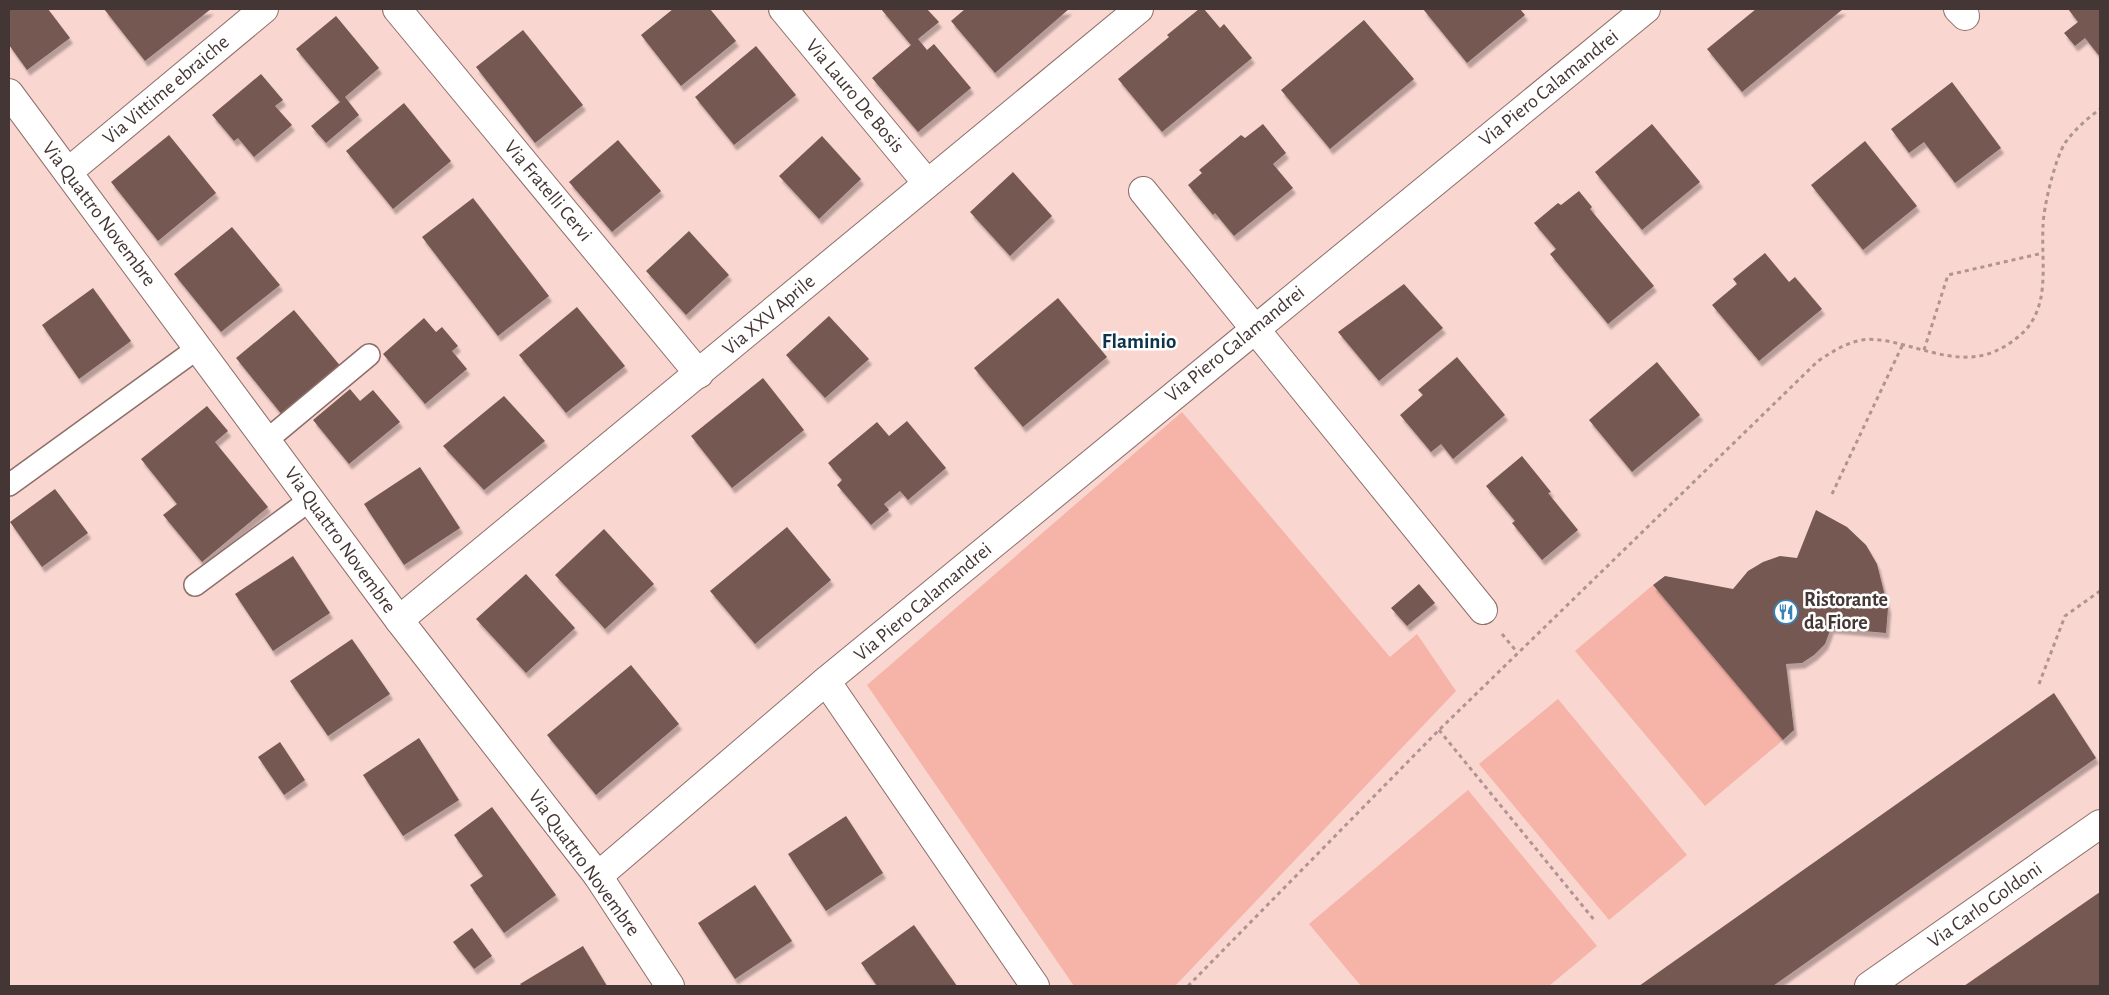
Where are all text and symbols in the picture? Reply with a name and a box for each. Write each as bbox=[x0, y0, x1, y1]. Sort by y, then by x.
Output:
street label: Via Piero Calamandrei bbox=[1476, 26, 1622, 150]
street label: Via Vittime ebraiche bbox=[99, 32, 233, 148]
street label: Via Lauro De Bosis bbox=[802, 35, 908, 157]
street label: Via Fratelli Cervi bbox=[500, 137, 596, 245]
street label: Via Quattro Novembre bbox=[38, 138, 160, 290]
street label: Via XXV Aprile bbox=[719, 271, 819, 359]
street label: Via Piero Calamandrei bbox=[1162, 282, 1308, 406]
district label: Flaminio bbox=[1102, 331, 1176, 352]
street label: Via Quattro Novembre bbox=[280, 463, 400, 617]
street label: Via Piero Calamandrei bbox=[850, 539, 996, 665]
place label: Ristorante da Fiore bbox=[1804, 590, 1888, 633]
restaurant icon: Ristorante da Fiore bbox=[1773, 599, 1799, 625]
street label: Via Quattro Novembre bbox=[524, 786, 644, 940]
street label: Via Carlo Goldoni bbox=[1924, 858, 2046, 952]

